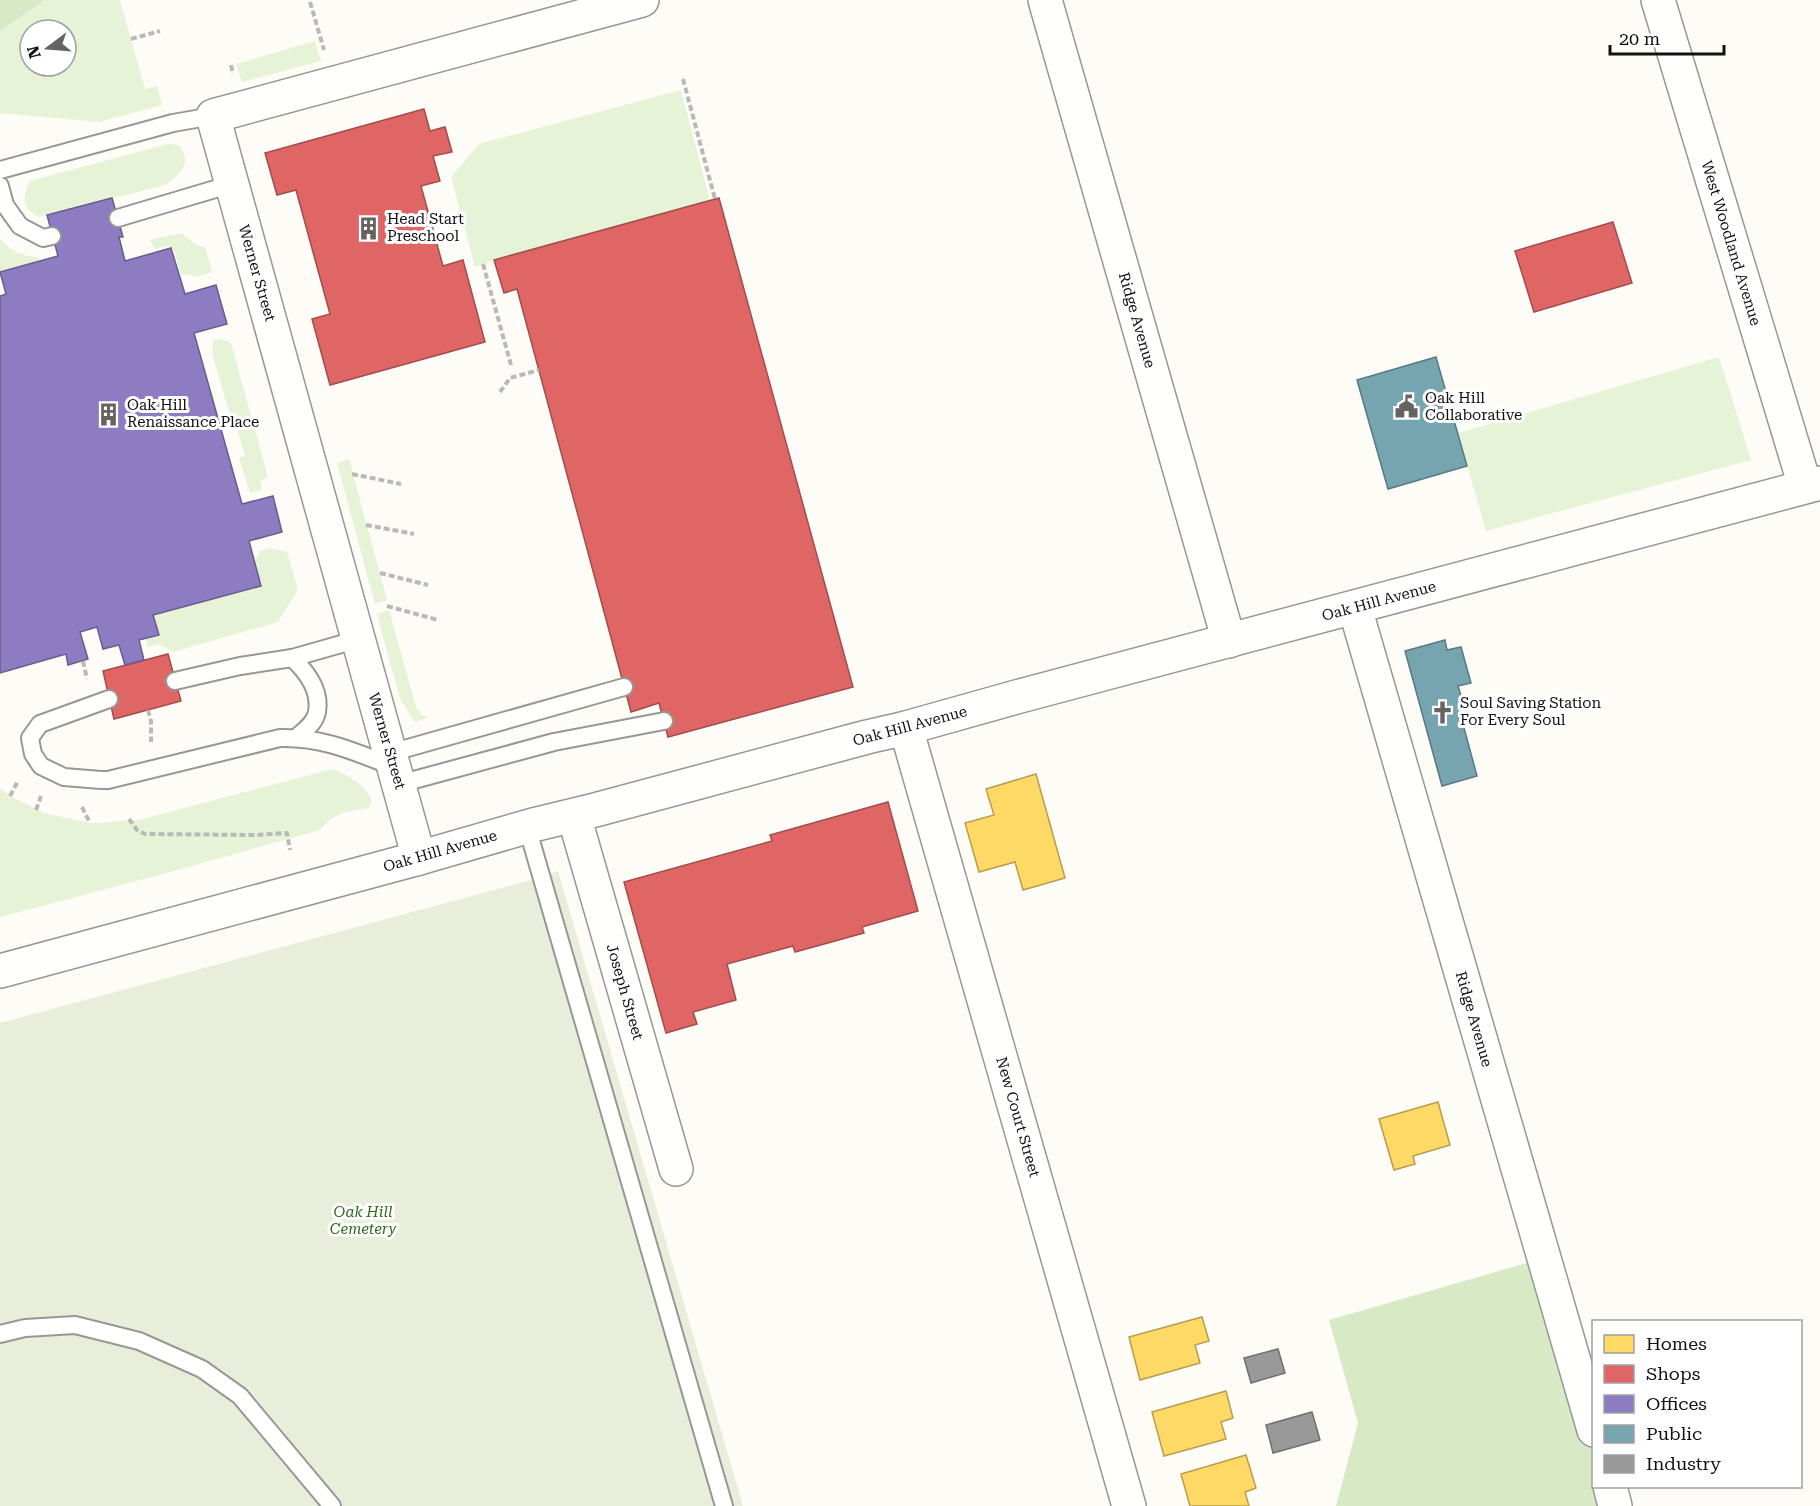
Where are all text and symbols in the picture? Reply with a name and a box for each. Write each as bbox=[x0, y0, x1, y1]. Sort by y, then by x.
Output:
north arrow bbox=[18, 18, 78, 78]
scale bar bbox=[1610, 18, 1724, 56]
text: 20 m bbox=[1619, 28, 1660, 49]
text: N bbox=[23, 43, 45, 61]
street label: West Woodland Avenue bbox=[1697, 158, 1765, 328]
place label: Head Start Preschool bbox=[387, 210, 464, 245]
building icon: Head Start Preschool bbox=[356, 215, 382, 241]
street label: Werner Street bbox=[235, 223, 280, 324]
street label: Ridge Avenue bbox=[1115, 270, 1159, 370]
place label: Oak Hill Collaborative bbox=[1425, 389, 1522, 424]
public building icon: Oak Hill Collaborative bbox=[1394, 394, 1420, 420]
place label: Oak Hill Renaissance Place bbox=[127, 396, 259, 431]
building icon: Oak Hill Renaissance Place bbox=[96, 401, 122, 427]
street label: Oak Hill Avenue bbox=[1320, 577, 1438, 625]
street label: Werner Street bbox=[365, 691, 410, 792]
place label: Soul Saving Station For Every Soul bbox=[1460, 694, 1602, 729]
church icon: Soul Saving Station For Every Soul bbox=[1429, 699, 1455, 725]
street label: Oak Hill Avenue bbox=[851, 702, 969, 750]
street label: Oak Hill Avenue bbox=[381, 826, 499, 876]
street label: Joseph Street bbox=[603, 942, 647, 1042]
street label: Ridge Avenue bbox=[1452, 969, 1496, 1069]
street label: New Court Street bbox=[992, 1055, 1044, 1180]
park label: Oak Hill Cemetery bbox=[330, 1203, 396, 1238]
legend bbox=[1592, 1320, 1802, 1488]
text: Homes bbox=[1646, 1333, 1707, 1354]
text: Shops bbox=[1646, 1363, 1700, 1384]
text: Offices bbox=[1646, 1393, 1707, 1414]
text: Public bbox=[1646, 1423, 1702, 1444]
text: Industry bbox=[1646, 1453, 1721, 1474]

